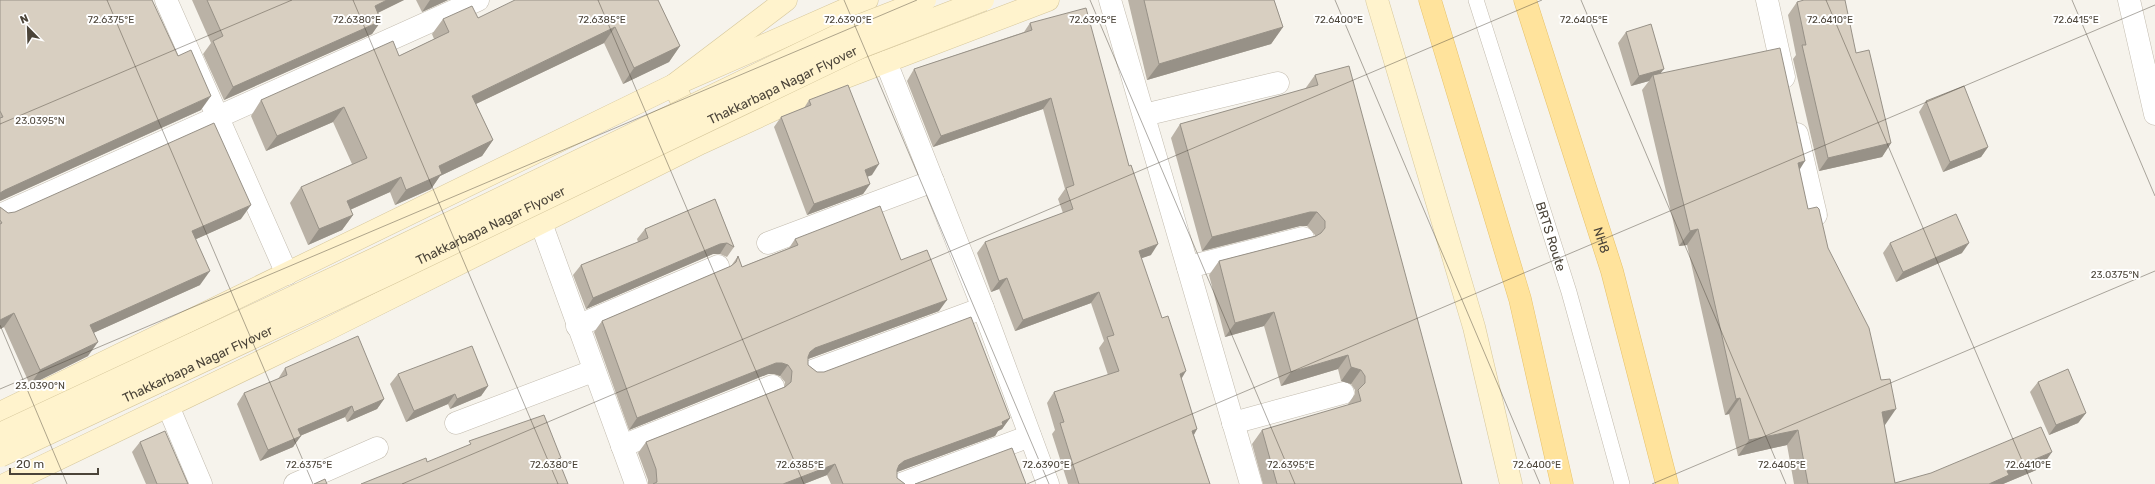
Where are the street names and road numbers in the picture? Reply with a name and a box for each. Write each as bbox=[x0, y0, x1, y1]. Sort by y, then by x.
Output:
street label: Thakkarbapa Nagar Flyover bbox=[705, 43, 860, 128]
street label: Thakkarbapa Nagar Flyover bbox=[413, 183, 568, 268]
street label: BRTS Route bbox=[1533, 200, 1569, 273]
street label: NH8 bbox=[1590, 225, 1613, 255]
street label: Thakkarbapa Nagar Flyover bbox=[120, 322, 275, 406]

